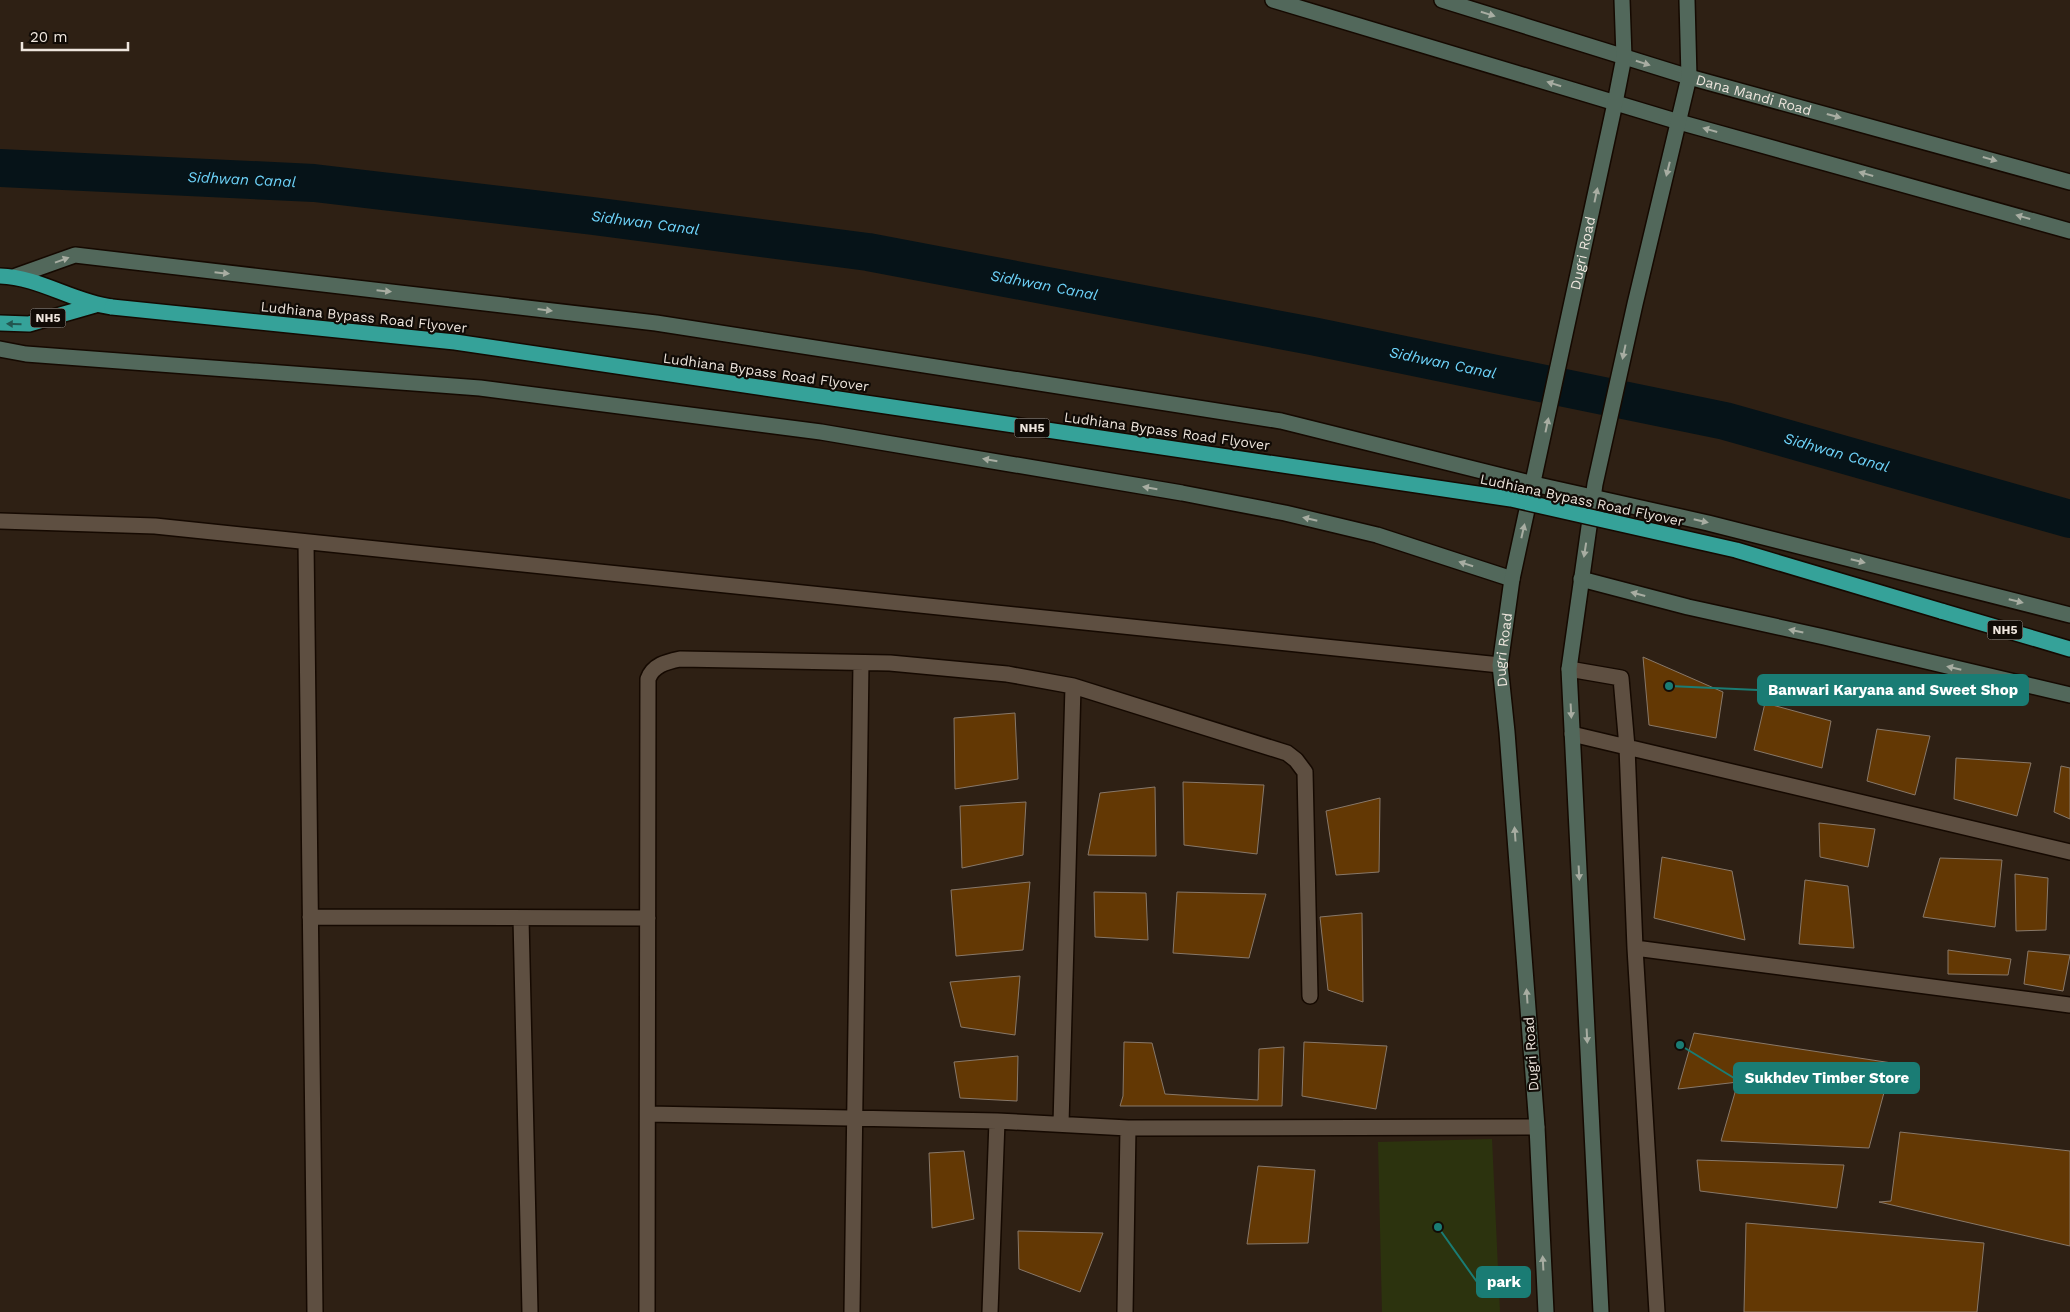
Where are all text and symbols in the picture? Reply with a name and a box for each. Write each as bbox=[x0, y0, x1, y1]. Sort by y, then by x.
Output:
one-way arrow bbox=[1481, 11, 1496, 19]
scale bar bbox=[22, 20, 129, 52]
text: 20 m bbox=[30, 28, 68, 46]
one-way arrow bbox=[1636, 60, 1651, 67]
street label: Dana Mandi Road bbox=[1694, 71, 1813, 118]
one-way arrow bbox=[1546, 80, 1561, 88]
one-way arrow bbox=[1826, 112, 1841, 120]
one-way arrow bbox=[1702, 126, 1717, 134]
one-way arrow bbox=[1983, 156, 1998, 164]
one-way arrow bbox=[1664, 161, 1672, 176]
water label: Sidhwan Canal bbox=[187, 168, 297, 191]
one-way arrow bbox=[1859, 170, 1874, 178]
one-way arrow bbox=[1592, 187, 1600, 202]
water label: Sidhwan Canal bbox=[590, 207, 701, 239]
one-way arrow bbox=[2015, 213, 2030, 221]
street label: Dugri Road bbox=[1567, 215, 1598, 291]
one-way arrow bbox=[54, 256, 69, 263]
water label: Sidhwan Canal bbox=[989, 266, 1100, 304]
one-way arrow bbox=[214, 269, 230, 277]
one-way arrow bbox=[376, 287, 392, 295]
street label: Ludhiana Bypass Road Flyover bbox=[260, 298, 468, 336]
one-way arrow bbox=[537, 306, 553, 314]
road number: NH5 bbox=[30, 308, 66, 328]
one-way arrow bbox=[5, 320, 21, 328]
water label: Sidhwan Canal bbox=[1388, 343, 1498, 383]
one-way arrow bbox=[1620, 344, 1628, 359]
street label: Ludhiana Bypass Road Flyover bbox=[662, 350, 870, 394]
street label: Ludhiana Bypass Road Flyover bbox=[1063, 409, 1271, 453]
one-way arrow bbox=[1543, 417, 1551, 432]
road number: NH5 bbox=[1014, 418, 1050, 438]
water label: Sidhwan Canal bbox=[1782, 429, 1892, 476]
one-way arrow bbox=[982, 456, 998, 464]
street label: Ludhiana Bypass Road Flyover bbox=[1479, 471, 1686, 529]
one-way arrow bbox=[1142, 483, 1158, 491]
one-way arrow bbox=[1302, 515, 1317, 523]
one-way arrow bbox=[1693, 517, 1708, 525]
one-way arrow bbox=[1519, 523, 1527, 538]
one-way arrow bbox=[1581, 542, 1589, 558]
one-way arrow bbox=[1851, 557, 1866, 565]
one-way arrow bbox=[1458, 559, 1473, 567]
one-way arrow bbox=[1630, 590, 1645, 598]
one-way arrow bbox=[2008, 597, 2023, 605]
street label: Dugri Road bbox=[1492, 612, 1515, 688]
road number: NH5 bbox=[1988, 620, 2022, 640]
one-way arrow bbox=[1789, 627, 1804, 635]
one-way arrow bbox=[1947, 664, 1962, 672]
callout: Banwari Karyana and Sweet Shop bbox=[1758, 675, 2028, 705]
text: Banwari Karyana and Sweet Shop bbox=[1768, 681, 2018, 699]
one-way arrow bbox=[1568, 703, 1576, 719]
one-way arrow bbox=[1511, 826, 1519, 842]
one-way arrow bbox=[1575, 866, 1583, 882]
one-way arrow bbox=[1523, 988, 1531, 1004]
street label: Dugri Road bbox=[1520, 1016, 1542, 1092]
one-way arrow bbox=[1583, 1028, 1591, 1044]
callout: Sukhdev Timber Store bbox=[1734, 1063, 1919, 1093]
text: Sukhdev Timber Store bbox=[1745, 1069, 1910, 1087]
one-way arrow bbox=[1539, 1255, 1547, 1271]
callout: park bbox=[1477, 1267, 1530, 1297]
text: park bbox=[1487, 1273, 1522, 1291]

